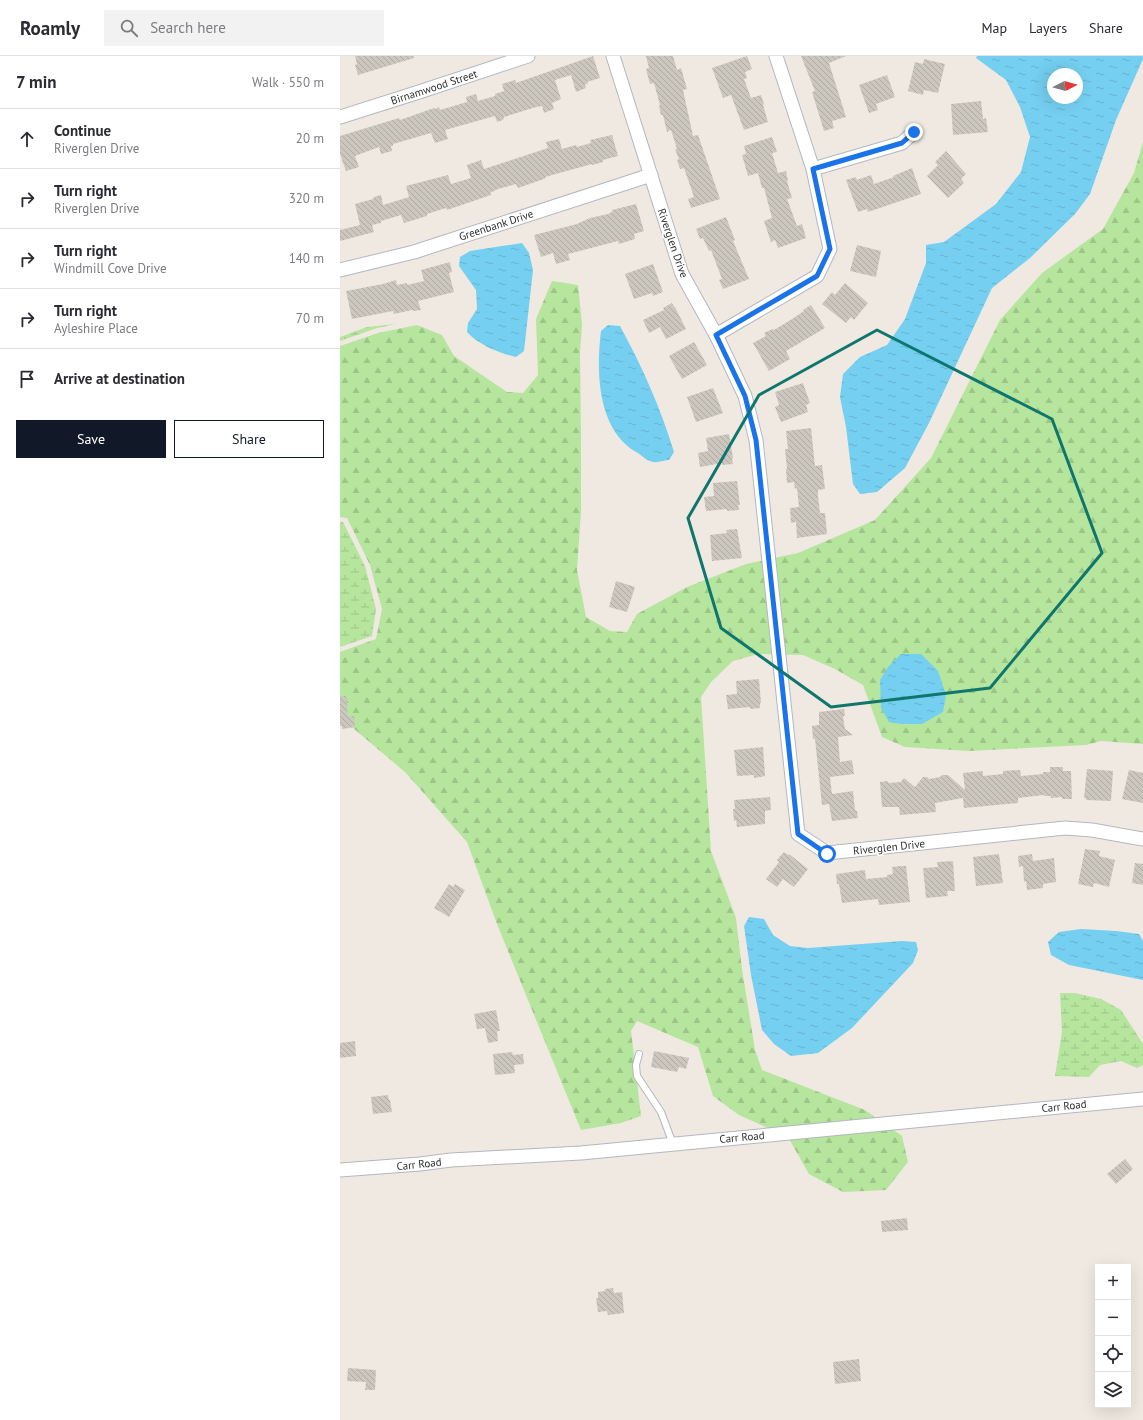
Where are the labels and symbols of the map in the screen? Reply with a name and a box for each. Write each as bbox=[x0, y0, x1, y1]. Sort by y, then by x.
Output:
street label: Birnamwood Street bbox=[389, 66, 479, 108]
north arrow bbox=[1047, 68, 1083, 104]
route end bbox=[905, 123, 923, 141]
street label: Greenbank Drive bbox=[457, 206, 535, 244]
street label: Riverglen Drive bbox=[655, 207, 692, 280]
street label: Riverglen Drive bbox=[852, 836, 926, 858]
route start bbox=[818, 845, 836, 863]
street label: Carr Road bbox=[1041, 1097, 1087, 1115]
street label: Carr Road bbox=[719, 1128, 765, 1146]
street label: Carr Road bbox=[396, 1155, 442, 1173]

